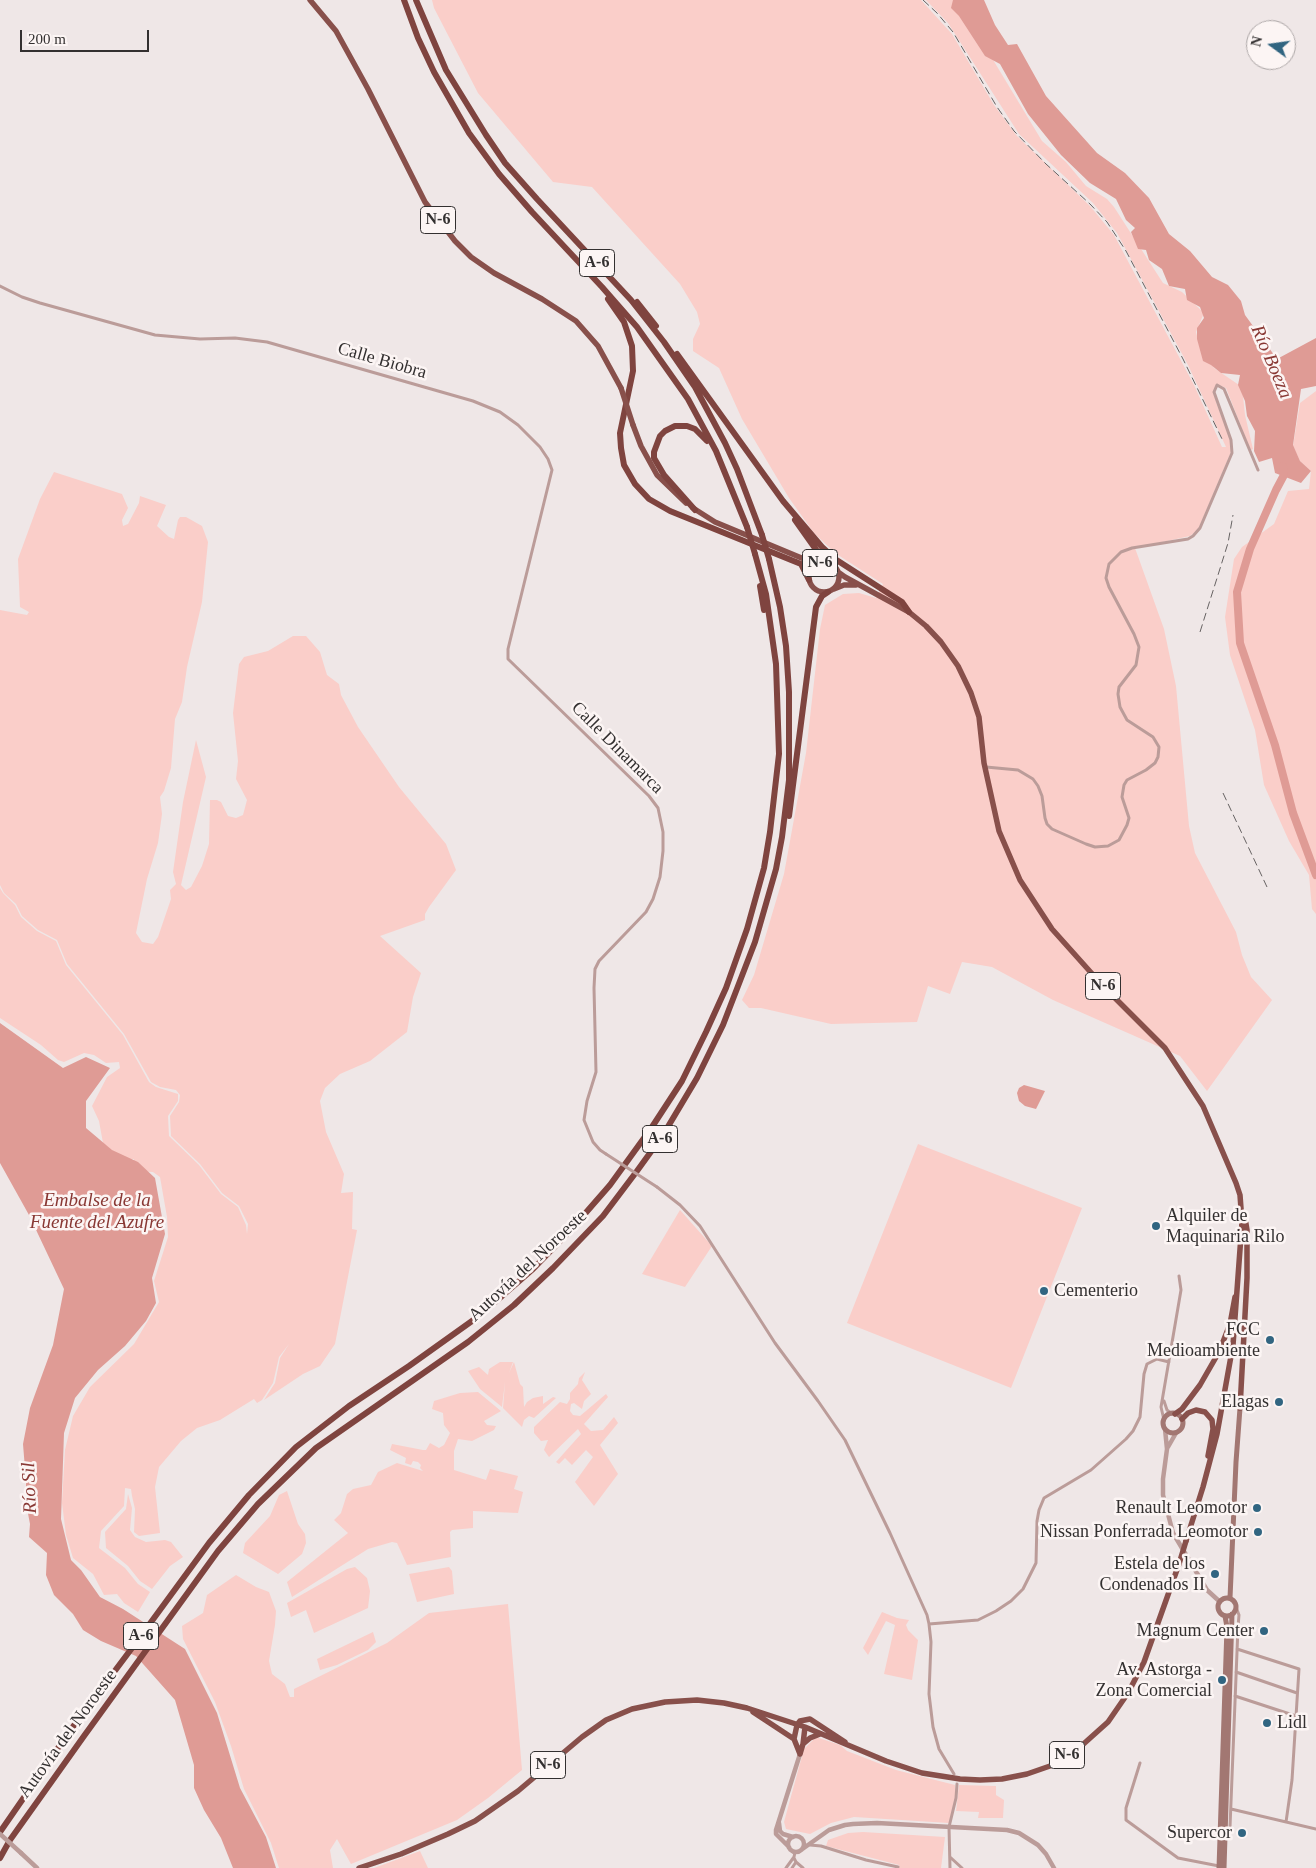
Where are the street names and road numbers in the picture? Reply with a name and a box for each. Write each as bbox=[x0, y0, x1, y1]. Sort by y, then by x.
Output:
road number: N-6 bbox=[420, 206, 456, 234]
road number: A-6 bbox=[580, 250, 614, 276]
street label: Calle Biobra bbox=[335, 338, 429, 384]
road number: N-6 bbox=[802, 550, 838, 576]
street label: Calle Dinamarca bbox=[566, 697, 668, 799]
road number: N-6 bbox=[1086, 972, 1120, 999]
road number: A-6 bbox=[642, 1126, 678, 1152]
street label: Autovía del Noroeste bbox=[464, 1206, 592, 1326]
road number: A-6 bbox=[124, 1622, 158, 1650]
street label: Autovía del Noroeste bbox=[14, 1665, 122, 1803]
road number: N-6 bbox=[1050, 1742, 1084, 1768]
road number: N-6 bbox=[530, 1752, 566, 1778]

